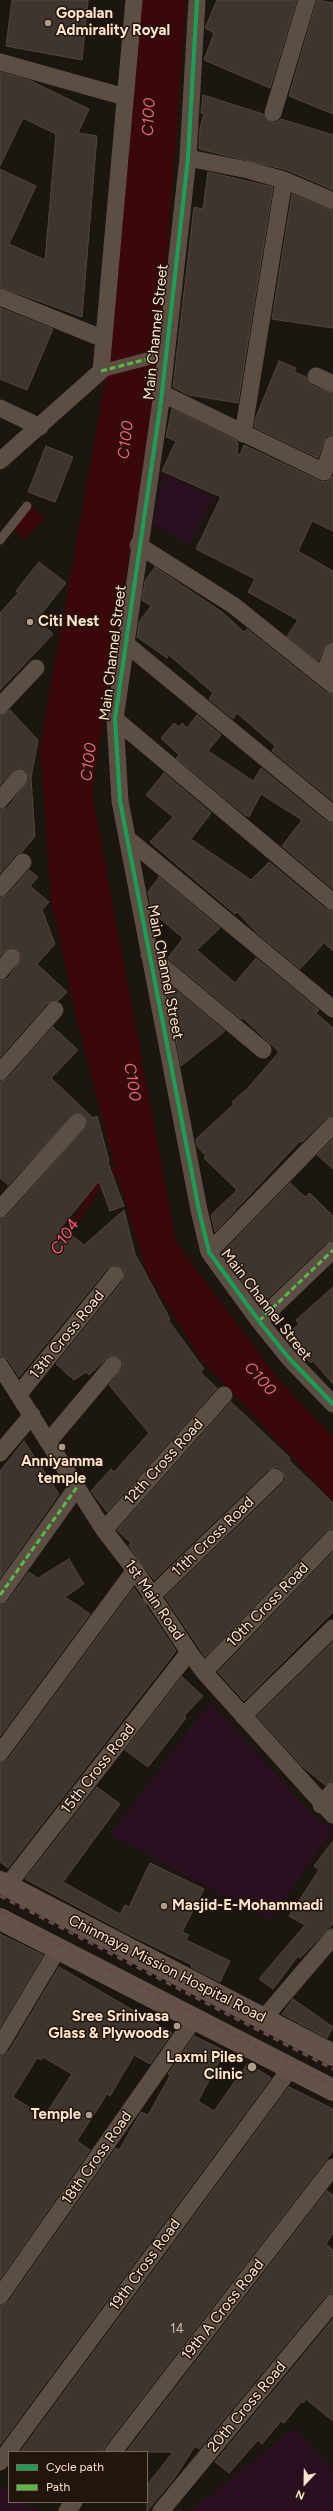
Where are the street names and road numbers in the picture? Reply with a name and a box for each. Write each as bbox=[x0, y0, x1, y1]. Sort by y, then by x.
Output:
street label: Main Channel Street bbox=[140, 263, 172, 401]
street label: Main Channel Street bbox=[96, 584, 130, 722]
street label: Main Channel Street bbox=[143, 903, 187, 1041]
street label: Main Channel Street bbox=[217, 1246, 315, 1364]
street label: 13th Cross Road bbox=[26, 1287, 108, 1383]
street label: 12th Cross Road bbox=[121, 1415, 207, 1509]
street label: 11th Cross Road bbox=[168, 1493, 258, 1581]
street label: 1st Main Road bbox=[121, 1556, 187, 1644]
street label: 10th Cross Road bbox=[223, 1559, 313, 1651]
street label: 15th Cross Road bbox=[57, 1720, 139, 1818]
street label: Chinmaya Mission Hospital Road bbox=[65, 1911, 269, 2027]
street label: 18th Cross Road bbox=[58, 2108, 136, 2208]
street label: 19th Cross Road bbox=[106, 2216, 184, 2314]
street label: 19th A Cross Road bbox=[178, 2256, 268, 2364]
street label: 20th Cross Road bbox=[204, 2358, 290, 2456]

